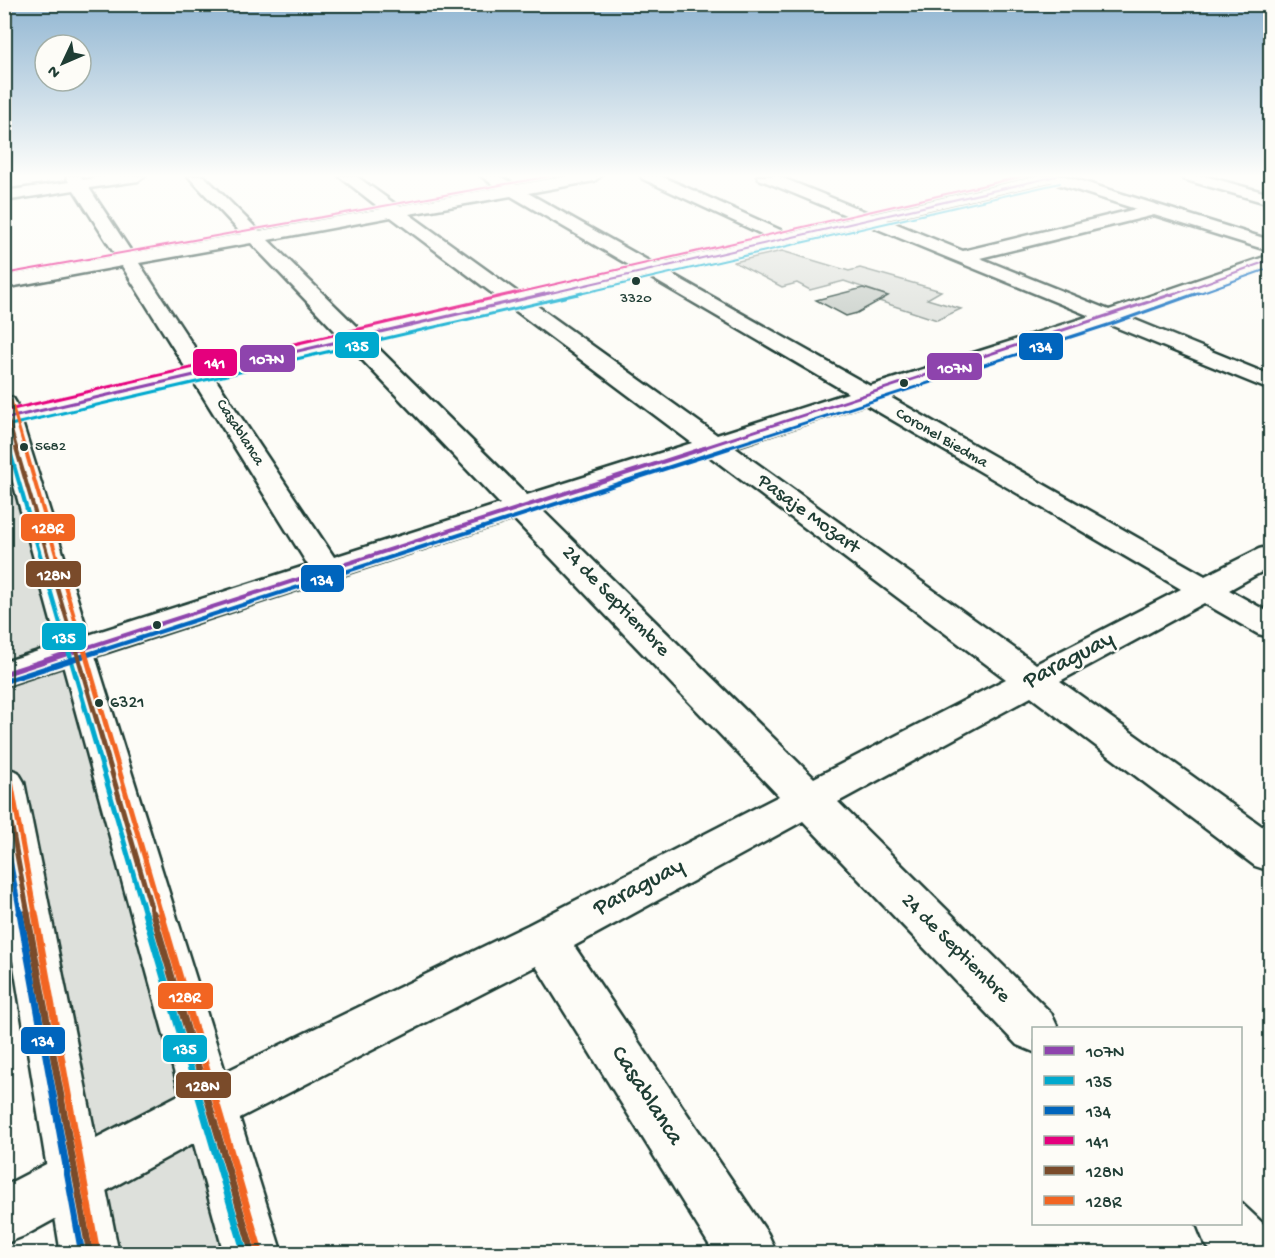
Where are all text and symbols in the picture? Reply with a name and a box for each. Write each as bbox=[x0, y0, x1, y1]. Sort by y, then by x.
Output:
north arrow bbox=[33, 33, 93, 93]
text: N bbox=[44, 60, 65, 81]
marker: 3320 bbox=[630, 275, 642, 287]
place label: 3320 bbox=[619, 290, 652, 308]
line badge: 135 bbox=[334, 331, 380, 359]
line badge: 134 bbox=[1018, 332, 1064, 361]
text: 135 bbox=[344, 339, 369, 358]
text: 134 bbox=[1029, 340, 1053, 359]
line badge: 107N bbox=[239, 344, 296, 373]
line badge: 141 bbox=[192, 348, 238, 377]
text: 107N bbox=[249, 352, 285, 371]
line badge: 107N bbox=[926, 352, 983, 381]
text: 141 bbox=[204, 356, 225, 375]
text: 107N bbox=[937, 361, 973, 380]
unlabelled marker bbox=[898, 377, 910, 389]
street label: Casablanca bbox=[211, 396, 268, 471]
street label: Coronel Biedma bbox=[891, 405, 992, 474]
place label: 5682 bbox=[35, 438, 66, 456]
marker: 5682 bbox=[18, 441, 30, 453]
street label: Pasaje Mozart bbox=[752, 470, 865, 561]
line badge: 128R bbox=[20, 513, 76, 542]
text: 128R bbox=[31, 521, 65, 540]
street label: 24 de Septiembre bbox=[556, 542, 674, 663]
line badge: 128N bbox=[25, 560, 82, 588]
line badge: 134 bbox=[300, 564, 345, 593]
text: 128N bbox=[36, 568, 71, 587]
text: 134 bbox=[310, 573, 334, 592]
unlabelled marker bbox=[151, 619, 163, 631]
line badge: 135 bbox=[41, 622, 87, 651]
street label: Paraguay bbox=[1018, 625, 1119, 697]
text: 135 bbox=[51, 631, 76, 650]
place label: 6321 bbox=[110, 693, 145, 714]
marker: 6321 bbox=[93, 697, 105, 709]
street label: Paraguay bbox=[588, 852, 689, 924]
street label: 24 de Septiembre bbox=[896, 890, 1015, 1009]
line badge: 128R bbox=[157, 982, 214, 1010]
text: 128R bbox=[168, 990, 202, 1009]
line badge: 134 bbox=[20, 1026, 66, 1055]
legend bbox=[1032, 1027, 1242, 1225]
text: 134 bbox=[31, 1034, 55, 1053]
line badge: 135 bbox=[162, 1034, 208, 1063]
street label: Casablanca bbox=[603, 1041, 689, 1152]
text: 135 bbox=[172, 1042, 197, 1061]
text: 107N bbox=[1085, 1043, 1125, 1064]
line badge: 128N bbox=[175, 1071, 232, 1099]
text: 135 bbox=[1085, 1073, 1112, 1094]
text: 128N bbox=[185, 1079, 220, 1098]
text: 134 bbox=[1085, 1103, 1112, 1124]
text: 141 bbox=[1085, 1133, 1109, 1154]
text: 128N bbox=[1085, 1163, 1124, 1184]
text: 128R bbox=[1085, 1193, 1122, 1214]

